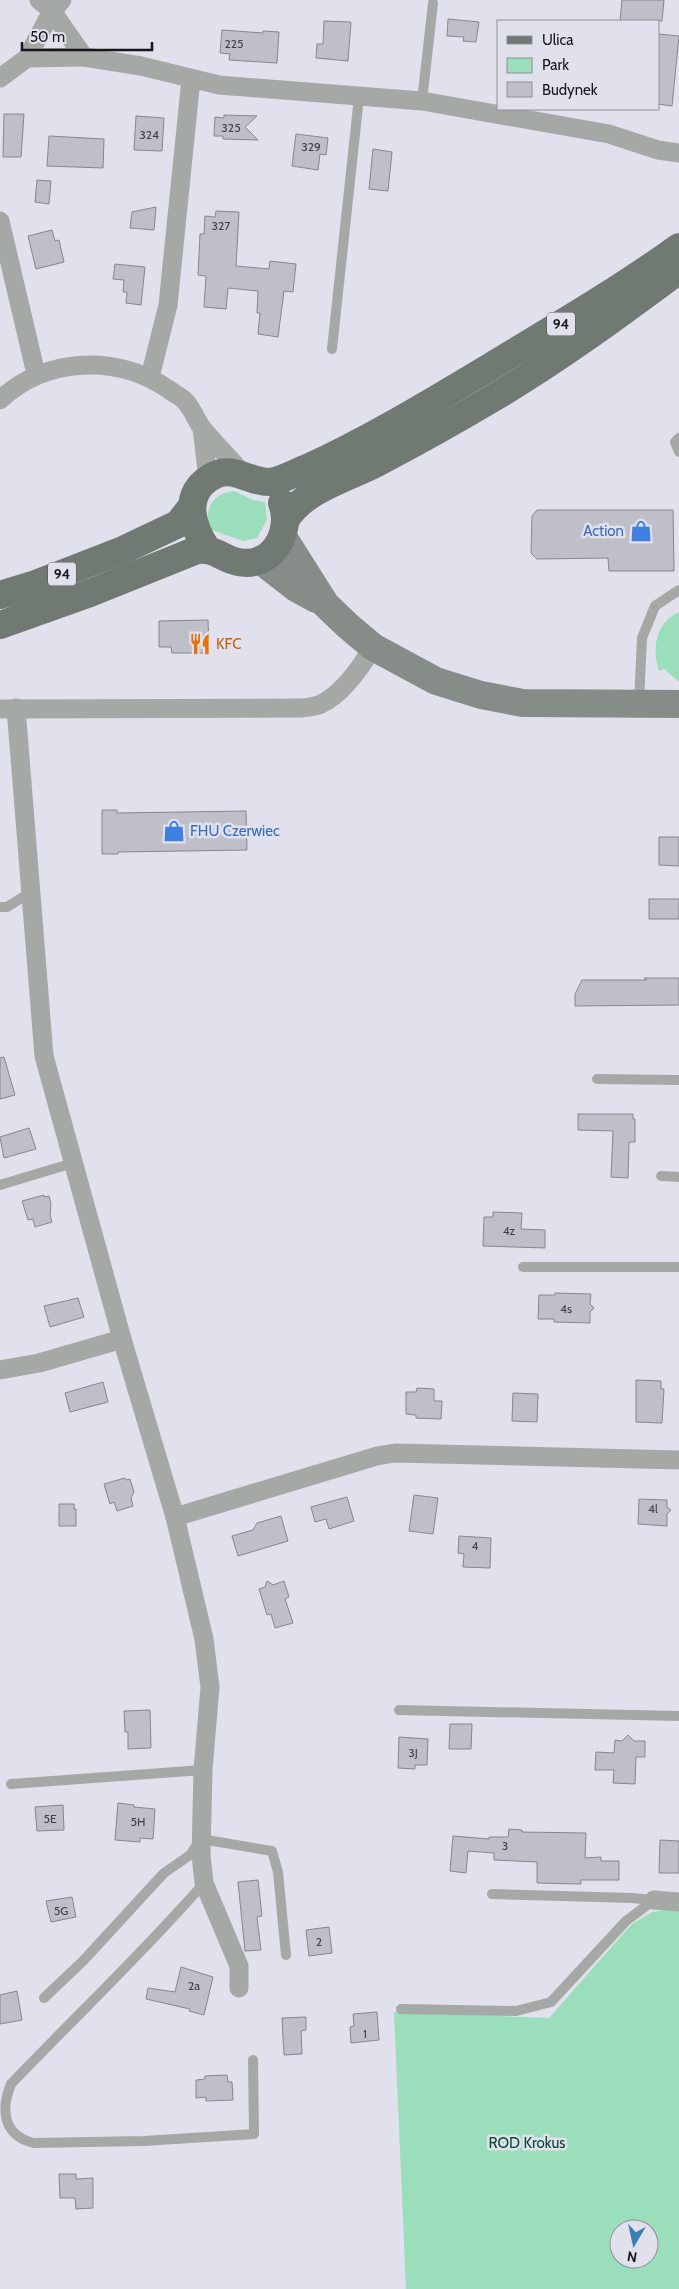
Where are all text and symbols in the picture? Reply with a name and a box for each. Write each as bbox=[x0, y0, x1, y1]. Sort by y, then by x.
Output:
scale bar bbox=[22, 20, 152, 52]
legend bbox=[497, 20, 659, 110]
text: 50 m bbox=[30, 28, 65, 46]
text: Ulica bbox=[542, 31, 574, 49]
house number: 225 bbox=[224, 36, 244, 51]
text: Park bbox=[542, 56, 569, 74]
text: Budynek bbox=[542, 81, 598, 99]
house number: 325 bbox=[221, 120, 241, 135]
house number: 324 bbox=[139, 127, 159, 142]
house number: 329 bbox=[301, 139, 321, 154]
house number: 327 bbox=[212, 218, 230, 233]
road number: 94 bbox=[547, 312, 575, 336]
shop icon: Action bbox=[628, 518, 654, 544]
place label: Action bbox=[583, 522, 624, 540]
road number: 94 bbox=[48, 562, 76, 586]
restaurant icon: KFC bbox=[187, 631, 213, 657]
place label: KFC bbox=[216, 635, 241, 653]
shop icon: FHU Czerwiec bbox=[161, 818, 187, 844]
place label: FHU Czerwiec bbox=[190, 822, 280, 840]
house number: 4z bbox=[503, 1223, 516, 1238]
house number: 4s bbox=[560, 1301, 572, 1316]
house number: 4l bbox=[648, 1501, 658, 1516]
house number: 4 bbox=[472, 1538, 479, 1553]
house number: 3J bbox=[408, 1745, 418, 1760]
house number: 5E bbox=[43, 1811, 57, 1826]
house number: 5H bbox=[131, 1814, 145, 1829]
house number: 3 bbox=[502, 1838, 508, 1853]
house number: 5G bbox=[54, 1903, 68, 1918]
house number: 2 bbox=[316, 1934, 322, 1949]
house number: 2a bbox=[188, 1978, 200, 1993]
house number: 1 bbox=[363, 2026, 367, 2041]
park label: ROD Krokus bbox=[489, 2134, 565, 2152]
north arrow bbox=[609, 2219, 659, 2269]
text: N bbox=[626, 2247, 638, 2267]

